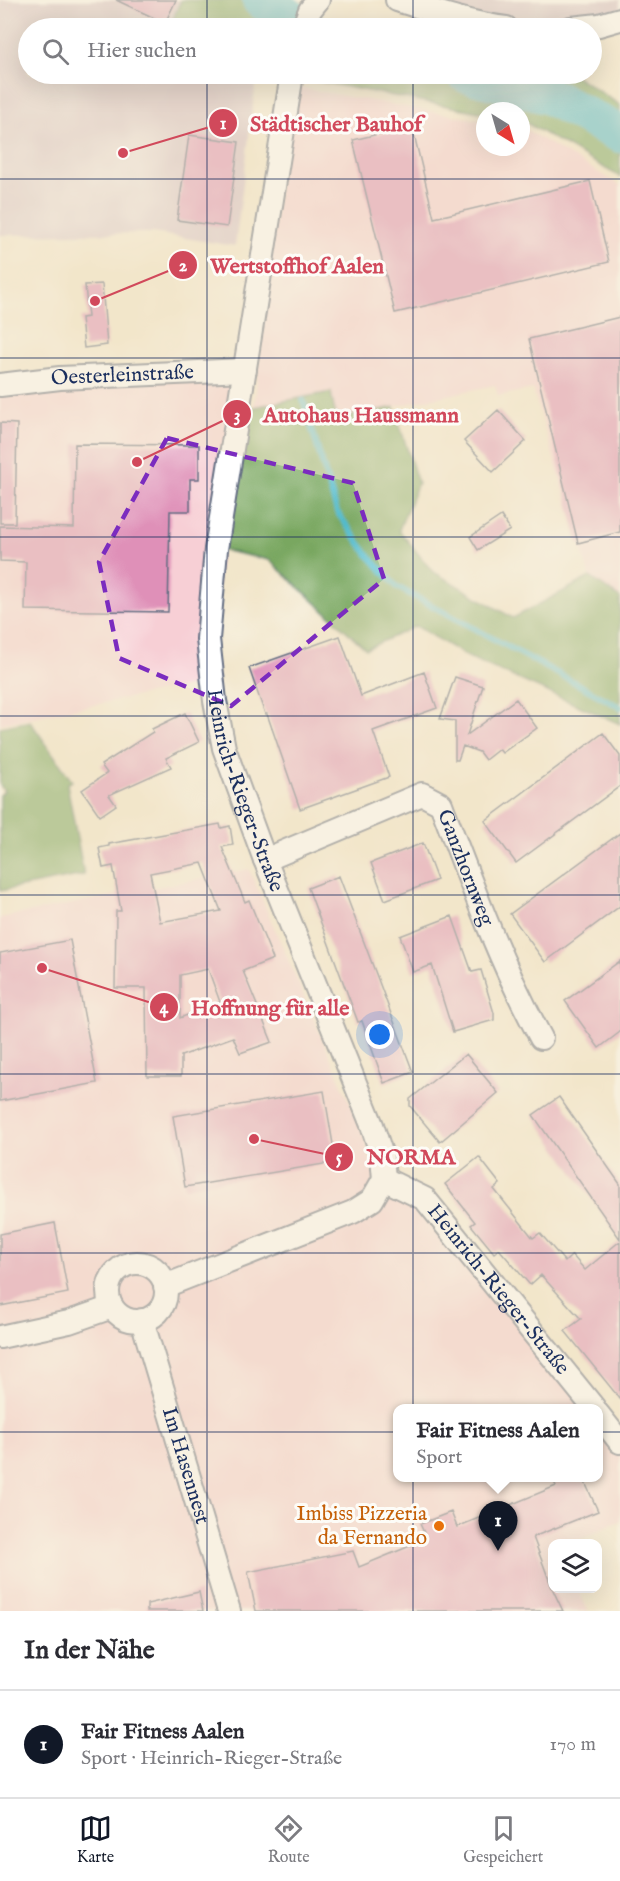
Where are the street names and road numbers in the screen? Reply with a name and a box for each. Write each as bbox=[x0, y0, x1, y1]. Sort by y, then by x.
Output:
street label: Oesterleinstraße bbox=[50, 359, 195, 392]
street label: Heinrich-Rieger-Straße bbox=[200, 688, 290, 896]
street label: Ganzhornweg bbox=[431, 806, 501, 930]
street label: Heinrich-Rieger-Straße bbox=[421, 1198, 576, 1381]
street label: Im Hasennest bbox=[155, 1404, 216, 1527]

